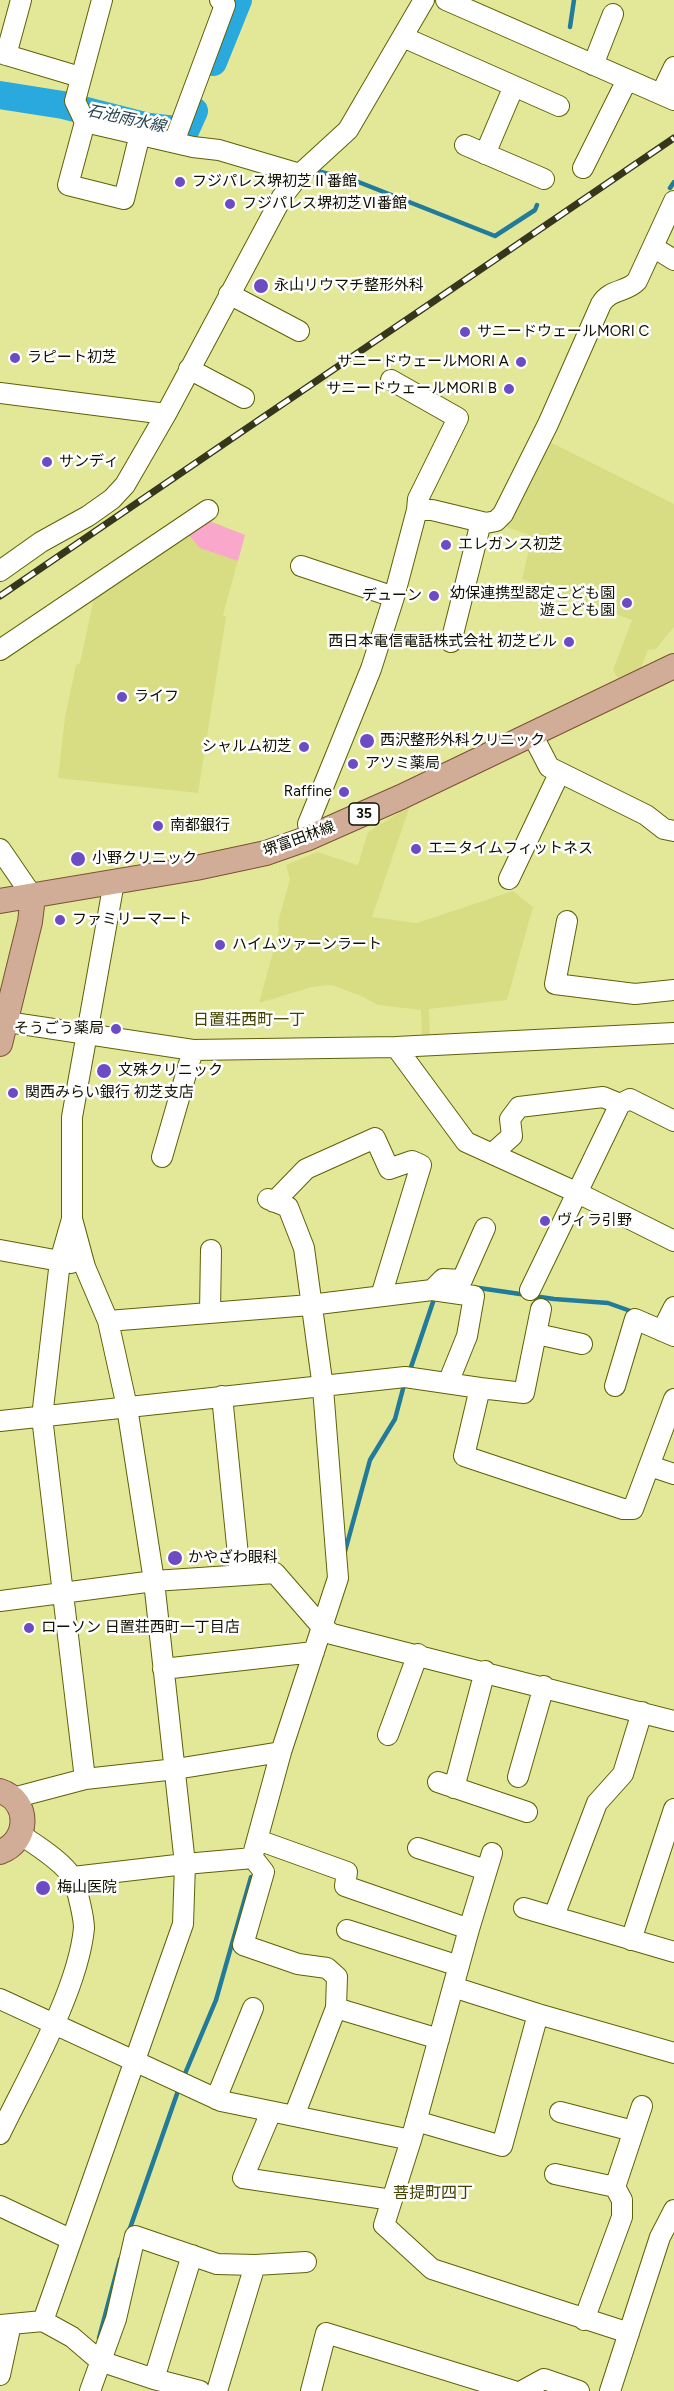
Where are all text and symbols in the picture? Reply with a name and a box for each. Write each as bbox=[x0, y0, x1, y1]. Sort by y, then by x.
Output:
water label: 石池雨水線 bbox=[85, 101, 167, 137]
place label: フジパレス堺初芝Ⅱ番館 bbox=[192, 173, 357, 191]
marker: フジパレス堺初芝Ⅱ番館 bbox=[173, 175, 187, 189]
place label: フジパレス堺初芝Ⅵ番館 bbox=[242, 195, 407, 213]
marker: フジパレス堺初芝Ⅵ番館 bbox=[223, 197, 237, 211]
marker: 永山リウマチ整形外科 bbox=[252, 277, 270, 295]
place label: 永山リウマチ整形外科 bbox=[274, 277, 424, 295]
place label: サニードウェールMORI C bbox=[477, 323, 649, 341]
marker: サニードウェールMORI C bbox=[458, 325, 472, 339]
place label: ラピート初芝 bbox=[27, 349, 117, 367]
marker: ラピート初芝 bbox=[8, 351, 22, 365]
place label: サニードウェールMORI A bbox=[337, 353, 509, 371]
marker: サニードウェールMORI A bbox=[514, 355, 528, 369]
place label: サニードウェールMORI B bbox=[326, 380, 497, 398]
marker: サニードウェールMORI B bbox=[502, 382, 516, 396]
place label: サンディ bbox=[59, 453, 119, 471]
marker: サンディ bbox=[40, 455, 54, 469]
place label: エレガンス初芝 bbox=[458, 536, 563, 554]
marker: エレガンス初芝 bbox=[439, 538, 453, 552]
place label: 幼保連携型認定こども園 遊こども園 bbox=[450, 585, 615, 620]
place label: デューン bbox=[362, 587, 422, 605]
marker: デューン bbox=[427, 589, 441, 603]
marker: 幼保連携型認定こども園 遊こども園 bbox=[620, 596, 634, 610]
place label: 西日本電信電話株式会社 初芝ビル bbox=[328, 633, 557, 651]
marker: 西日本電信電話株式会社 初芝ビル bbox=[562, 635, 576, 649]
place label: ライフ bbox=[134, 688, 179, 706]
marker: ライフ bbox=[115, 690, 129, 704]
marker: 西沢整形外科クリニック bbox=[358, 732, 376, 750]
place label: 西沢整形外科クリニック bbox=[380, 732, 545, 750]
place label: シャルム初芝 bbox=[202, 738, 292, 756]
marker: シャルム初芝 bbox=[297, 740, 311, 754]
place label: アツミ薬局 bbox=[365, 755, 440, 773]
marker: アツミ薬局 bbox=[346, 757, 360, 771]
place label: Raffine bbox=[284, 783, 332, 801]
marker: Raffine bbox=[337, 785, 351, 799]
road number: 35 bbox=[349, 803, 379, 825]
place label: 南都銀行 bbox=[170, 817, 230, 835]
street label: 堺富田林線 bbox=[261, 818, 337, 860]
marker: 南都銀行 bbox=[151, 819, 165, 833]
place label: エニタイムフィットネス bbox=[428, 840, 593, 858]
marker: エニタイムフィットネス bbox=[409, 842, 423, 856]
marker: 小野クリニック bbox=[69, 850, 87, 868]
place label: 小野クリニック bbox=[92, 850, 197, 868]
place label: ファミリーマート bbox=[72, 911, 192, 929]
marker: ファミリーマート bbox=[53, 913, 67, 927]
place label: ハイムツァーンラート bbox=[232, 936, 382, 954]
marker: ハイムツァーンラート bbox=[213, 938, 227, 952]
district label: 日置荘西町一丁 bbox=[193, 1010, 305, 1030]
place label: そうごう薬局 bbox=[14, 1020, 104, 1038]
marker: そうごう薬局 bbox=[109, 1022, 123, 1036]
marker: 文殊クリニック bbox=[95, 1062, 113, 1080]
place label: 文殊クリニック bbox=[118, 1062, 223, 1080]
place label: 関西みらい銀行 初芝支店 bbox=[25, 1084, 194, 1102]
marker: 関西みらい銀行 初芝支店 bbox=[6, 1086, 20, 1100]
place label: ヴィラ引野 bbox=[557, 1212, 632, 1230]
marker: ヴィラ引野 bbox=[538, 1214, 552, 1228]
marker: かやざわ眼科 bbox=[166, 1549, 184, 1567]
place label: かやざわ眼科 bbox=[188, 1549, 278, 1567]
place label: ローソン 日置荘西町一丁目店 bbox=[41, 1619, 240, 1637]
marker: ローソン 日置荘西町一丁目店 bbox=[22, 1621, 36, 1635]
marker: 梅山医院 bbox=[34, 1879, 52, 1897]
place label: 梅山医院 bbox=[57, 1879, 117, 1897]
district label: 菩提町四丁 bbox=[393, 2183, 473, 2203]

